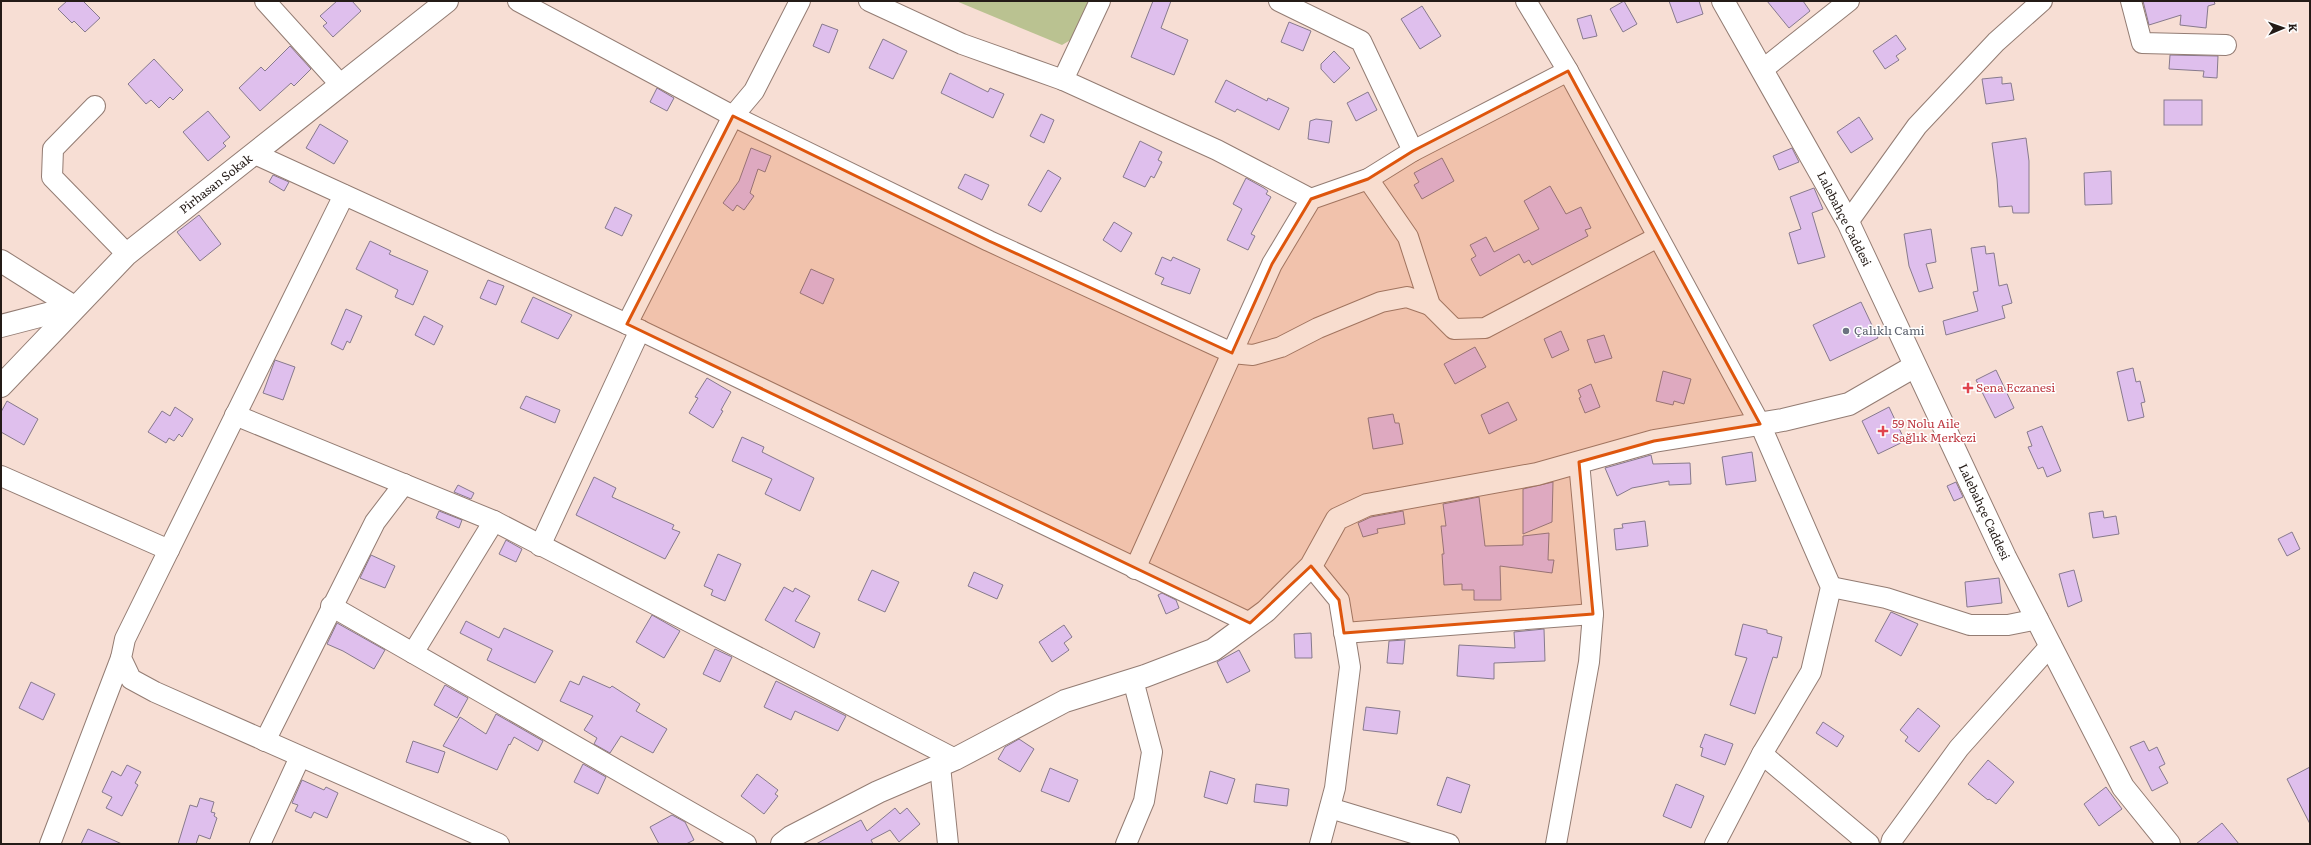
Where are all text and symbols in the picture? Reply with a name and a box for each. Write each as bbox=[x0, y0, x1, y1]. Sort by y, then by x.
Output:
north arrow bbox=[2263, 8, 2303, 48]
text: K bbox=[2286, 23, 2302, 33]
street label: Pirhasan Sokak bbox=[175, 149, 256, 217]
street label: Lalebahçe Caddesi bbox=[1813, 168, 1877, 269]
place label: Çalıklı Cami bbox=[1854, 321, 1925, 339]
marker: Çalıklı Cami bbox=[1841, 326, 1851, 336]
place label: Sena Eczanesi bbox=[1976, 378, 2055, 396]
marker: Sena Eczanesi bbox=[1963, 383, 1973, 393]
place label: 59 Nolu Aile Sağlık Merkezi bbox=[1892, 414, 1976, 446]
marker: 59 Nolu Aile Sağlık Merkezi bbox=[1877, 425, 1889, 437]
street label: Lalebahçe Caddesi bbox=[1955, 460, 2015, 563]

